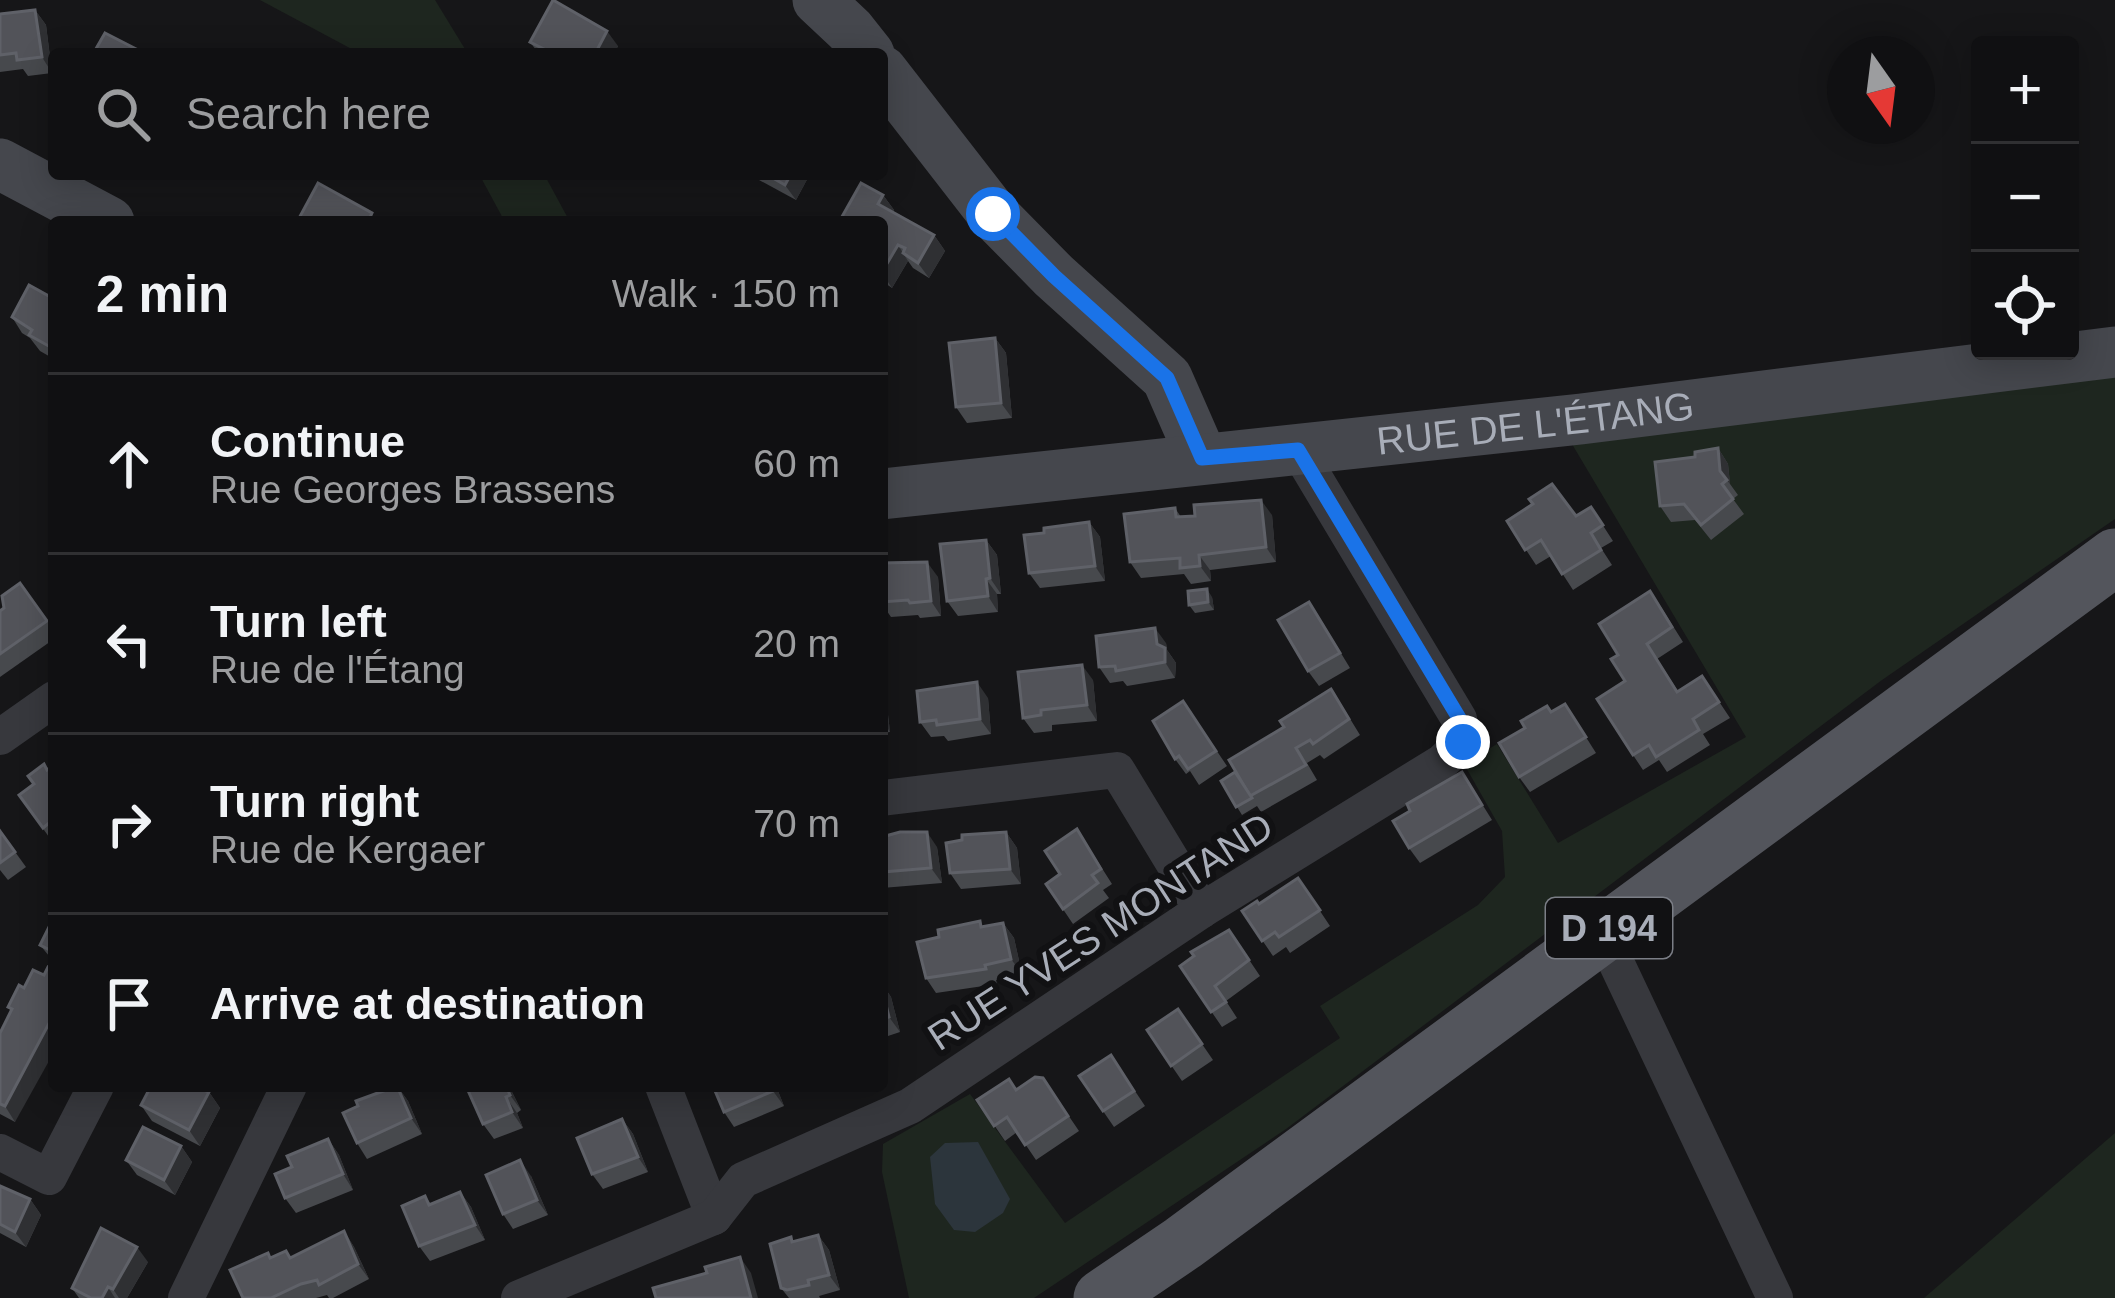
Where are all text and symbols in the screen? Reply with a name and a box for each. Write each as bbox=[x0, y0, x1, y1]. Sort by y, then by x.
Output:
north arrow bbox=[1827, 36, 1935, 144]
map controls bbox=[1971, 36, 2079, 360]
button: + bbox=[1971, 36, 2079, 144]
search box bbox=[48, 48, 888, 180]
icon: search bbox=[90, 81, 156, 147]
text: Search here bbox=[186, 88, 431, 139]
button: − bbox=[1971, 144, 2079, 252]
route start bbox=[966, 187, 1020, 241]
button: locate bbox=[1971, 252, 2079, 360]
text: 2 min bbox=[96, 266, 229, 323]
text: Walk · 150 m bbox=[612, 272, 840, 315]
street label: RUE DE L'ÉTANG bbox=[1374, 384, 1696, 463]
text: Continue bbox=[210, 416, 405, 467]
icon: ahead bbox=[96, 431, 162, 497]
text: 60 m bbox=[753, 442, 840, 485]
text: Rue Georges Brassens bbox=[210, 468, 615, 511]
text: Turn left bbox=[210, 596, 387, 647]
icon: left bbox=[96, 611, 162, 677]
text: 20 m bbox=[753, 622, 840, 665]
text: Rue de l'Étang bbox=[210, 648, 465, 691]
route end bbox=[1436, 715, 1490, 769]
text: Turn right bbox=[210, 776, 419, 827]
icon: right bbox=[96, 791, 162, 857]
text: 70 m bbox=[753, 802, 840, 845]
street label: RUE YVES MONTAND bbox=[920, 804, 1280, 1059]
text: Rue de Kergaer bbox=[210, 828, 485, 871]
road number: D 194 bbox=[1546, 898, 1672, 958]
icon: arrive bbox=[96, 971, 162, 1037]
text: Arrive at destination bbox=[210, 978, 645, 1029]

